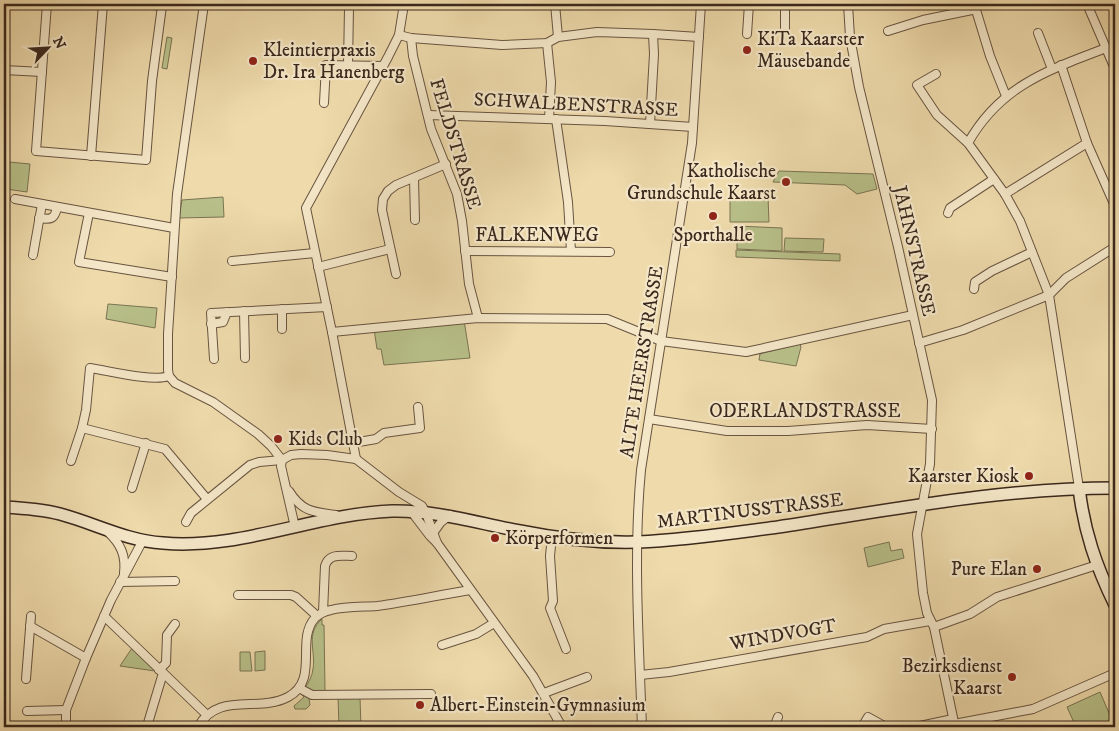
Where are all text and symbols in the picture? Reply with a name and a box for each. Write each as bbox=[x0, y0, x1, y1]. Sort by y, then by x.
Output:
north arrow bbox=[22, 22, 72, 72]
place label: KiTa Kaarster Mäusebande bbox=[757, 28, 864, 73]
text: N bbox=[48, 34, 70, 52]
place label: Kleintierpraxis Dr. Ira Hanenberg bbox=[263, 39, 405, 84]
marker: KiTa Kaarster Mäusebande bbox=[741, 44, 753, 56]
marker: Kleintierpraxis Dr. Ira Hanenberg bbox=[247, 55, 259, 67]
street label: FELDSTRASSE bbox=[424, 76, 486, 212]
street label: SCHWALBENSTRASSE bbox=[473, 88, 679, 122]
place label: Katholische Grundschule Kaarst bbox=[627, 160, 776, 205]
marker: Katholische Grundschule Kaarst bbox=[780, 176, 792, 188]
street label: JAHNSTRASSE bbox=[887, 182, 940, 319]
marker: Sporthalle bbox=[707, 210, 719, 222]
street label: FALKENWEG bbox=[475, 224, 599, 247]
place label: Sporthalle bbox=[673, 224, 753, 247]
street label: ALTE HEERSTRASSE bbox=[615, 264, 669, 460]
street label: ODERLANDSTRASSE bbox=[709, 400, 901, 423]
place label: Kids Club bbox=[288, 428, 363, 451]
marker: Kids Club bbox=[272, 433, 284, 445]
place label: Kaarster Kiosk bbox=[908, 465, 1020, 488]
marker: Kaarster Kiosk bbox=[1023, 470, 1035, 482]
street label: MARTINUSSTRASSE bbox=[656, 488, 844, 534]
place label: Körperformen bbox=[505, 527, 613, 550]
marker: Körperformen bbox=[489, 532, 501, 544]
place label: Pure Elan bbox=[951, 558, 1027, 581]
marker: Pure Elan bbox=[1031, 563, 1043, 575]
street label: WINDVOGT bbox=[727, 614, 839, 656]
place label: Bezirksdienst Kaarst bbox=[902, 655, 1002, 700]
marker: Bezirksdienst Kaarst bbox=[1006, 671, 1018, 683]
place label: Albert-Einstein-Gymnasium bbox=[430, 694, 646, 717]
marker: Albert-Einstein-Gymnasium bbox=[414, 699, 426, 711]

